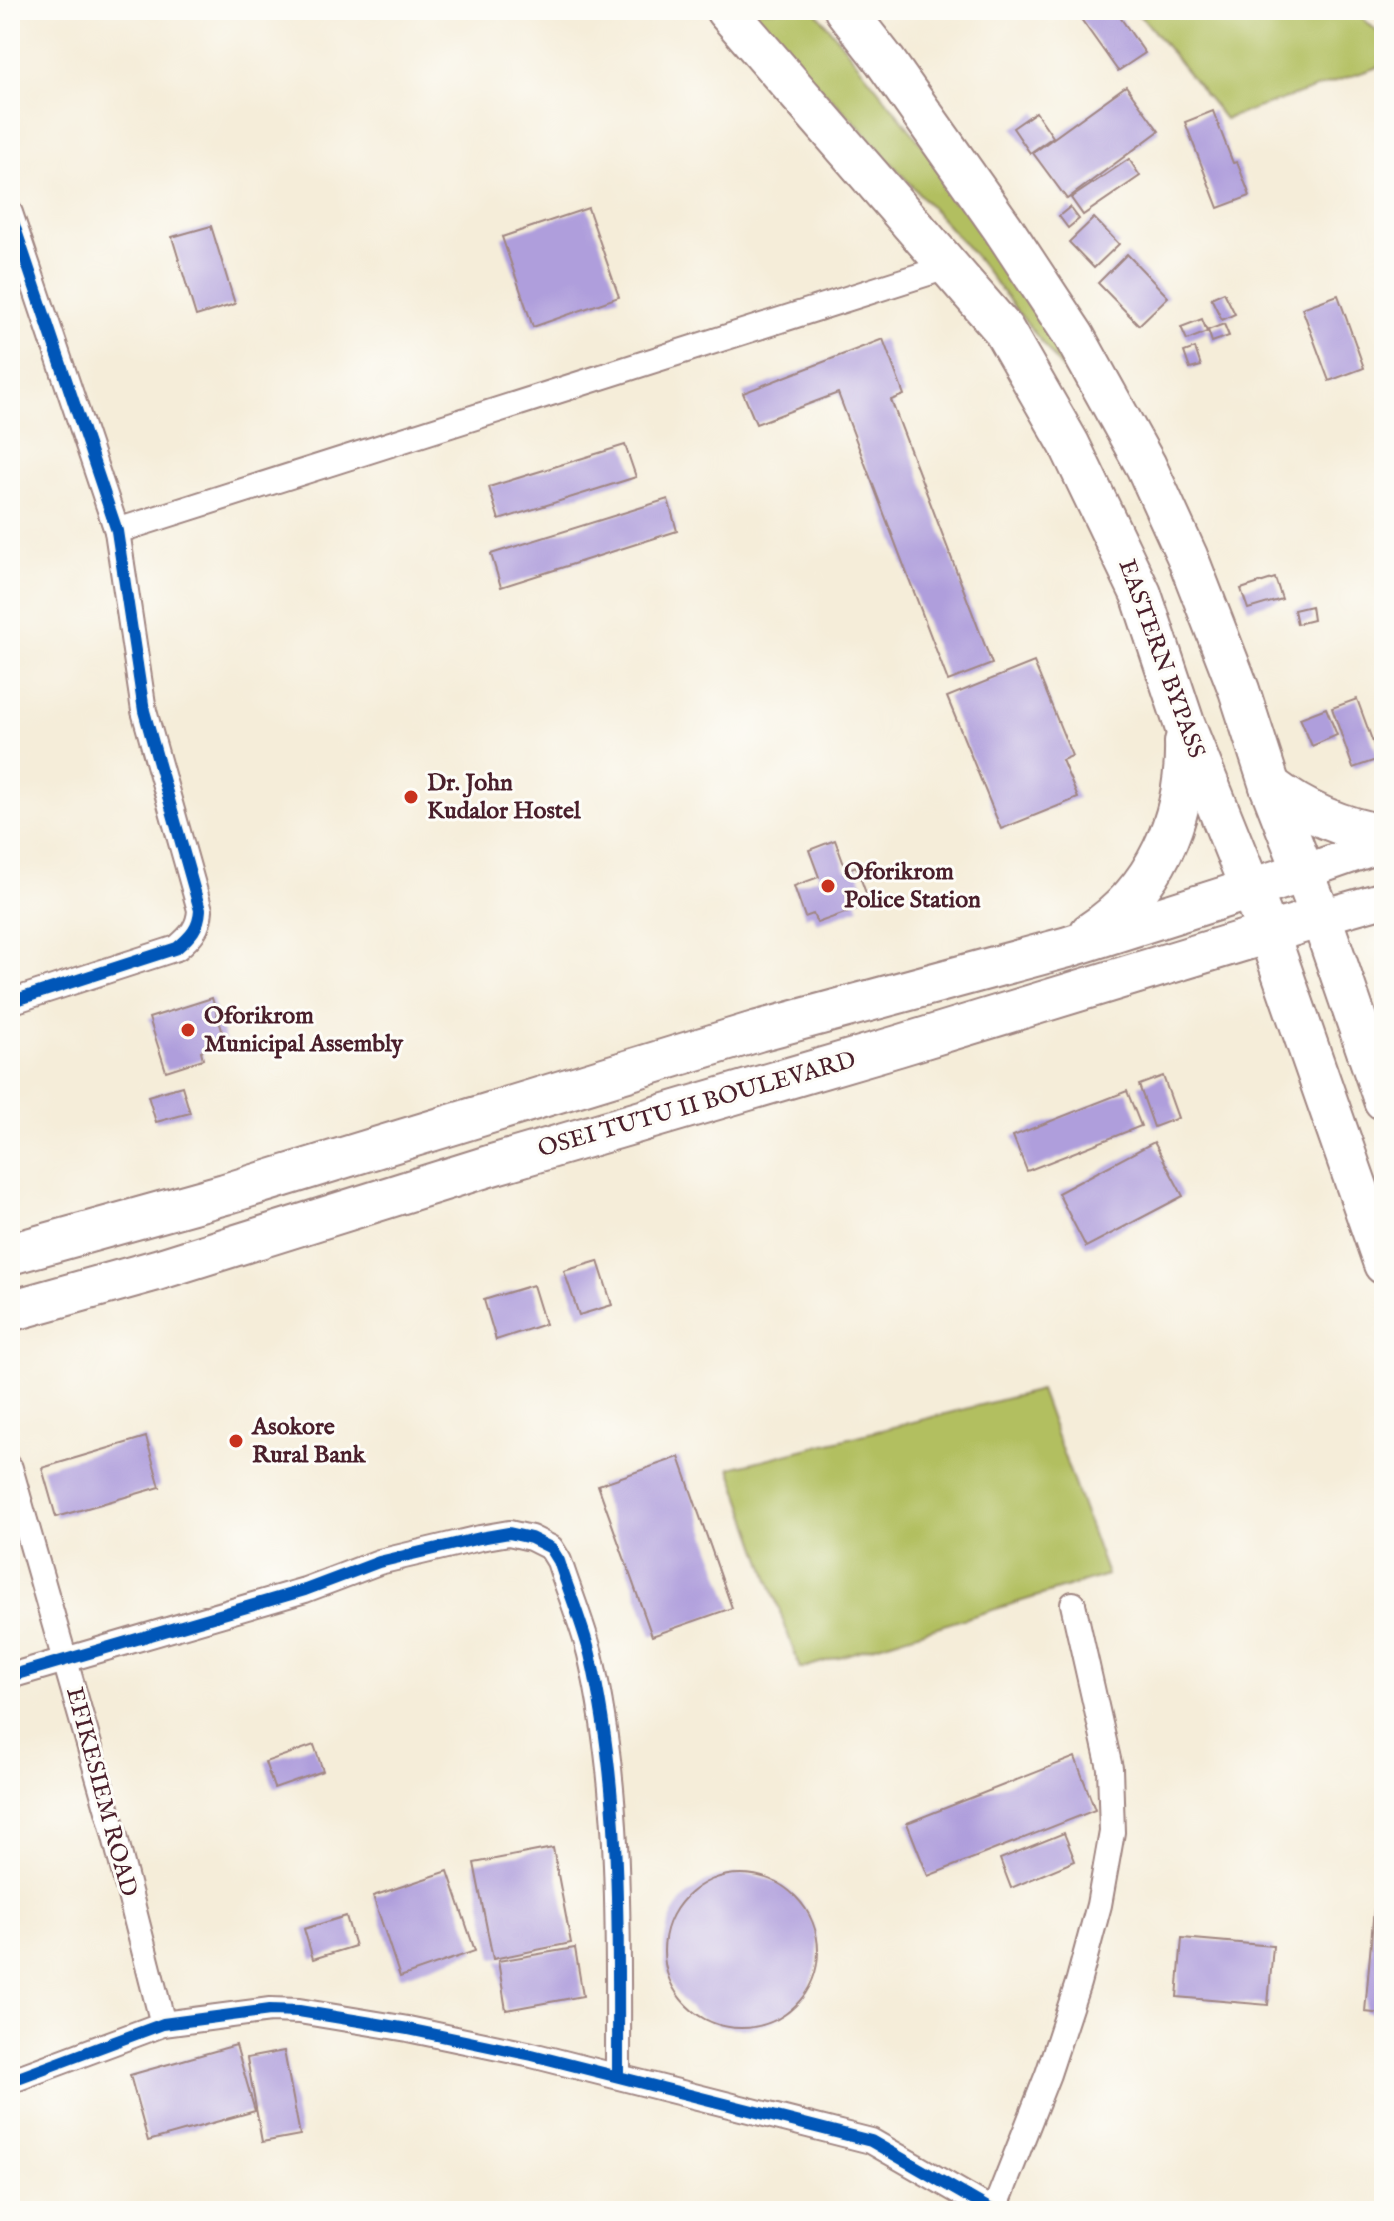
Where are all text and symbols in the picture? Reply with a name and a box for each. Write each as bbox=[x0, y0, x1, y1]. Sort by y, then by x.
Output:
street label: EASTERN BYPASS bbox=[1111, 555, 1211, 763]
place label: Dr. John Kudalor Hostel bbox=[427, 768, 581, 827]
marker: Dr. John Kudalor Hostel bbox=[402, 788, 420, 806]
place label: Oforikrom Police Station bbox=[844, 857, 981, 916]
marker: Oforikrom Police Station bbox=[819, 877, 837, 895]
place label: Oforikrom Municipal Assembly bbox=[204, 1001, 404, 1060]
marker: Oforikrom Municipal Assembly bbox=[179, 1021, 197, 1039]
street label: OSEI TUTU II BOULEVARD bbox=[535, 1045, 859, 1165]
place label: Asokore Rural Bank bbox=[251, 1412, 367, 1471]
marker: Asokore Rural Bank bbox=[227, 1432, 245, 1450]
street label: EFIKESIEM ROAD bbox=[58, 1684, 144, 1900]

